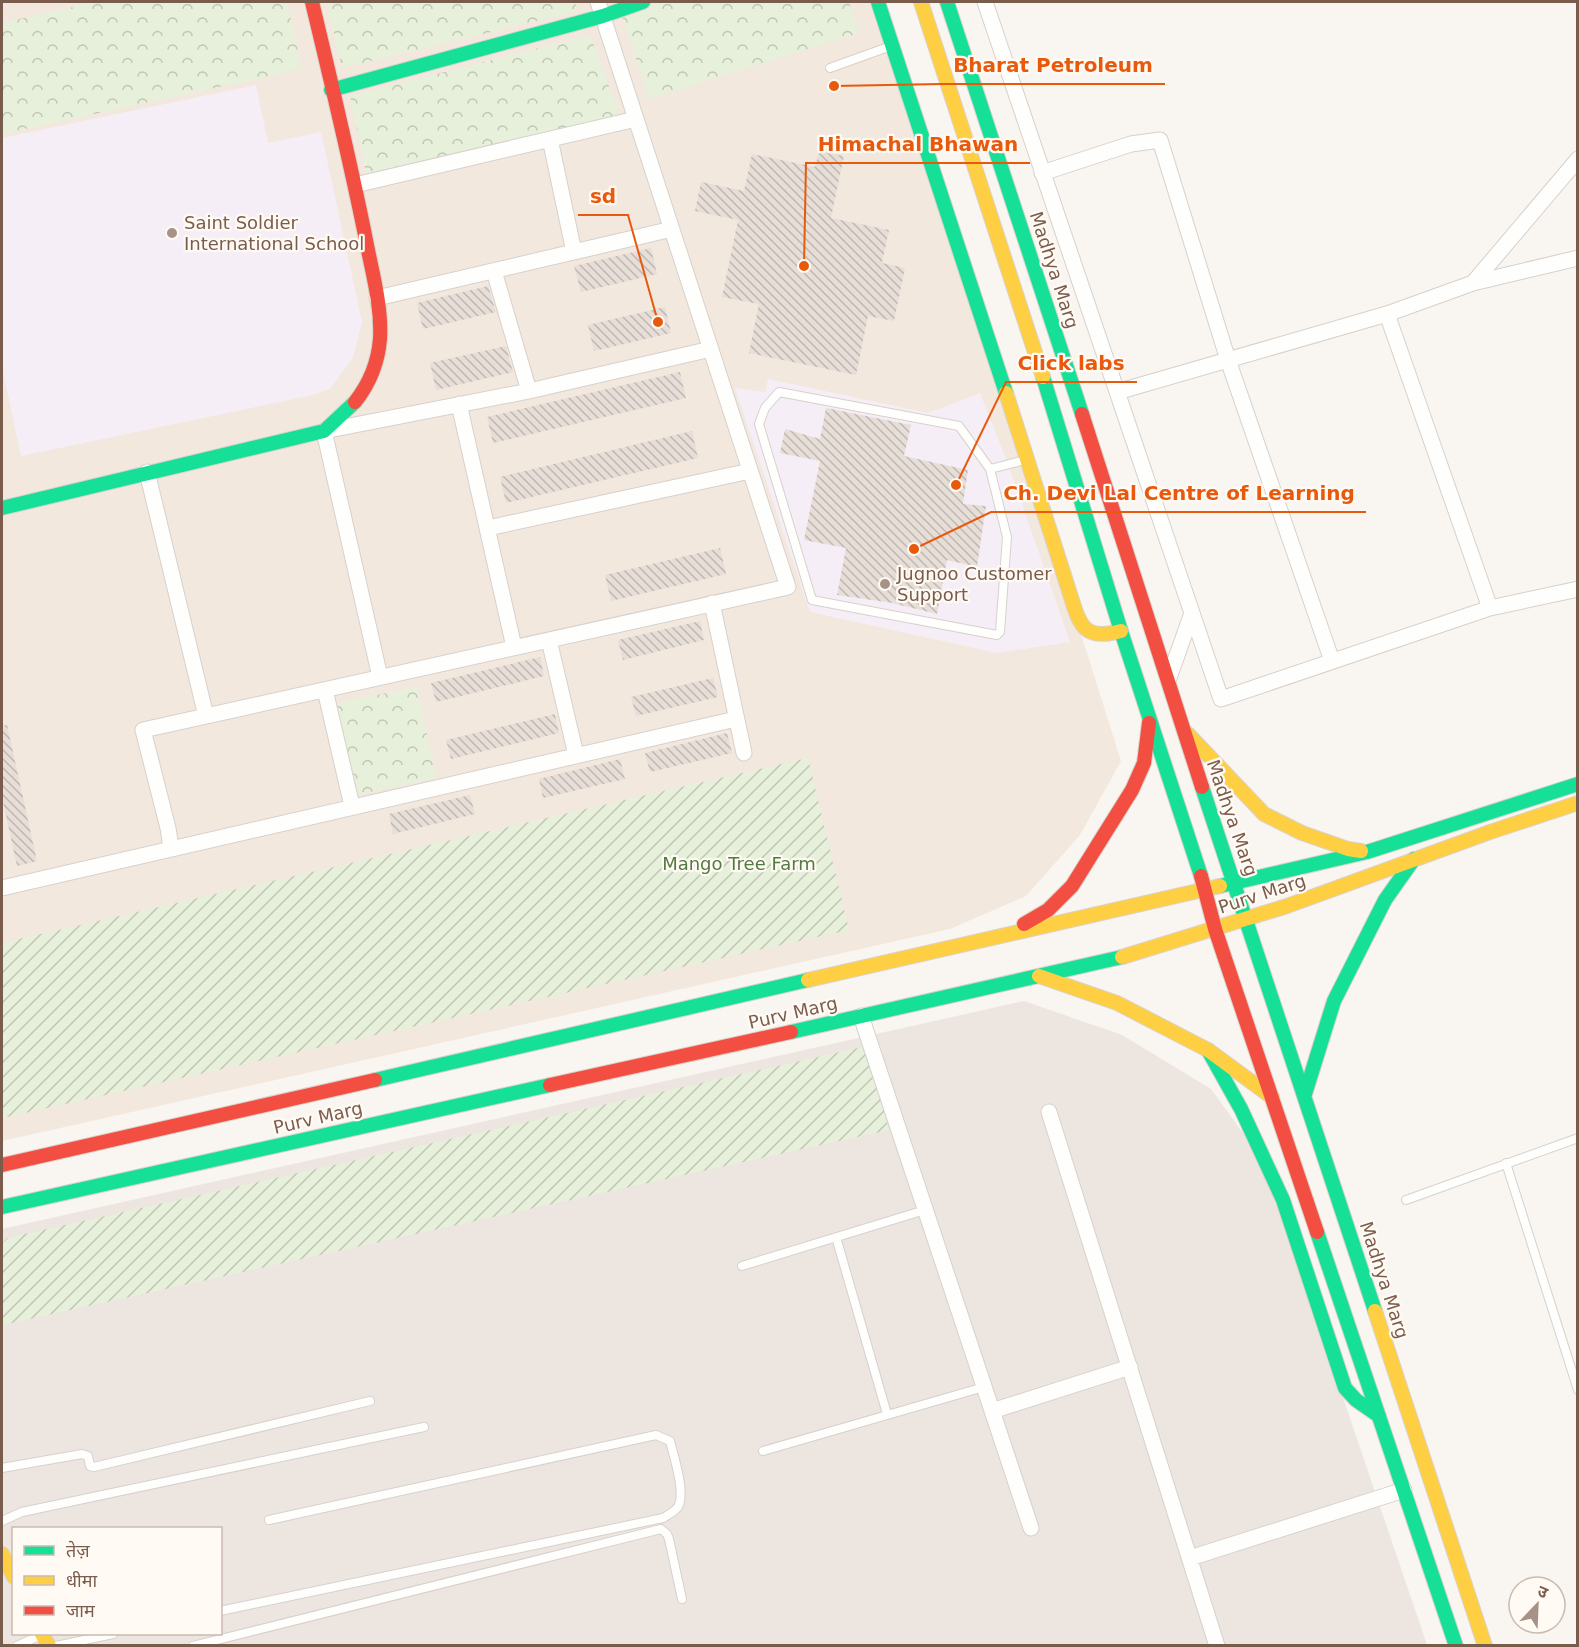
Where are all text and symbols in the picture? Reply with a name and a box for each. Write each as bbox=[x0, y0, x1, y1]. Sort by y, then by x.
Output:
callout: Bharat Petroleum bbox=[941, 46, 1165, 84]
text: Bharat Petroleum bbox=[953, 53, 1153, 77]
callout: Himachal Bhawan bbox=[806, 125, 1030, 163]
text: Himachal Bhawan bbox=[818, 132, 1018, 156]
callout: sd bbox=[578, 177, 628, 215]
text: sd bbox=[590, 184, 616, 208]
street label: Madhya Marg bbox=[1026, 209, 1083, 331]
place label: Saint Soldier International School bbox=[184, 212, 364, 254]
marker: Saint Soldier International School bbox=[165, 226, 179, 240]
callout: Click labs bbox=[1006, 344, 1137, 382]
text: Click labs bbox=[1017, 351, 1125, 375]
callout: Ch. Devi Lal Centre of Learning bbox=[991, 474, 1366, 512]
text: Ch. Devi Lal Centre of Learning bbox=[1003, 481, 1355, 505]
place label: Jugnoo Customer Support bbox=[896, 563, 1052, 605]
marker: Jugnoo Customer Support bbox=[878, 577, 892, 591]
street label: Madhya Marg bbox=[1203, 757, 1262, 879]
park label: Mango Tree Farm bbox=[662, 853, 816, 874]
street label: Purv Marg bbox=[1215, 870, 1308, 918]
street label: Purv Marg bbox=[746, 992, 839, 1033]
street label: Purv Marg bbox=[271, 1097, 364, 1138]
street label: Madhya Marg bbox=[1356, 1219, 1413, 1341]
legend bbox=[12, 1527, 222, 1635]
text: तेज़ bbox=[66, 1540, 90, 1561]
text: धीमा bbox=[66, 1570, 97, 1591]
north arrow bbox=[1507, 1575, 1567, 1635]
text: उ bbox=[1535, 1581, 1551, 1602]
text: जाम bbox=[66, 1600, 96, 1621]

